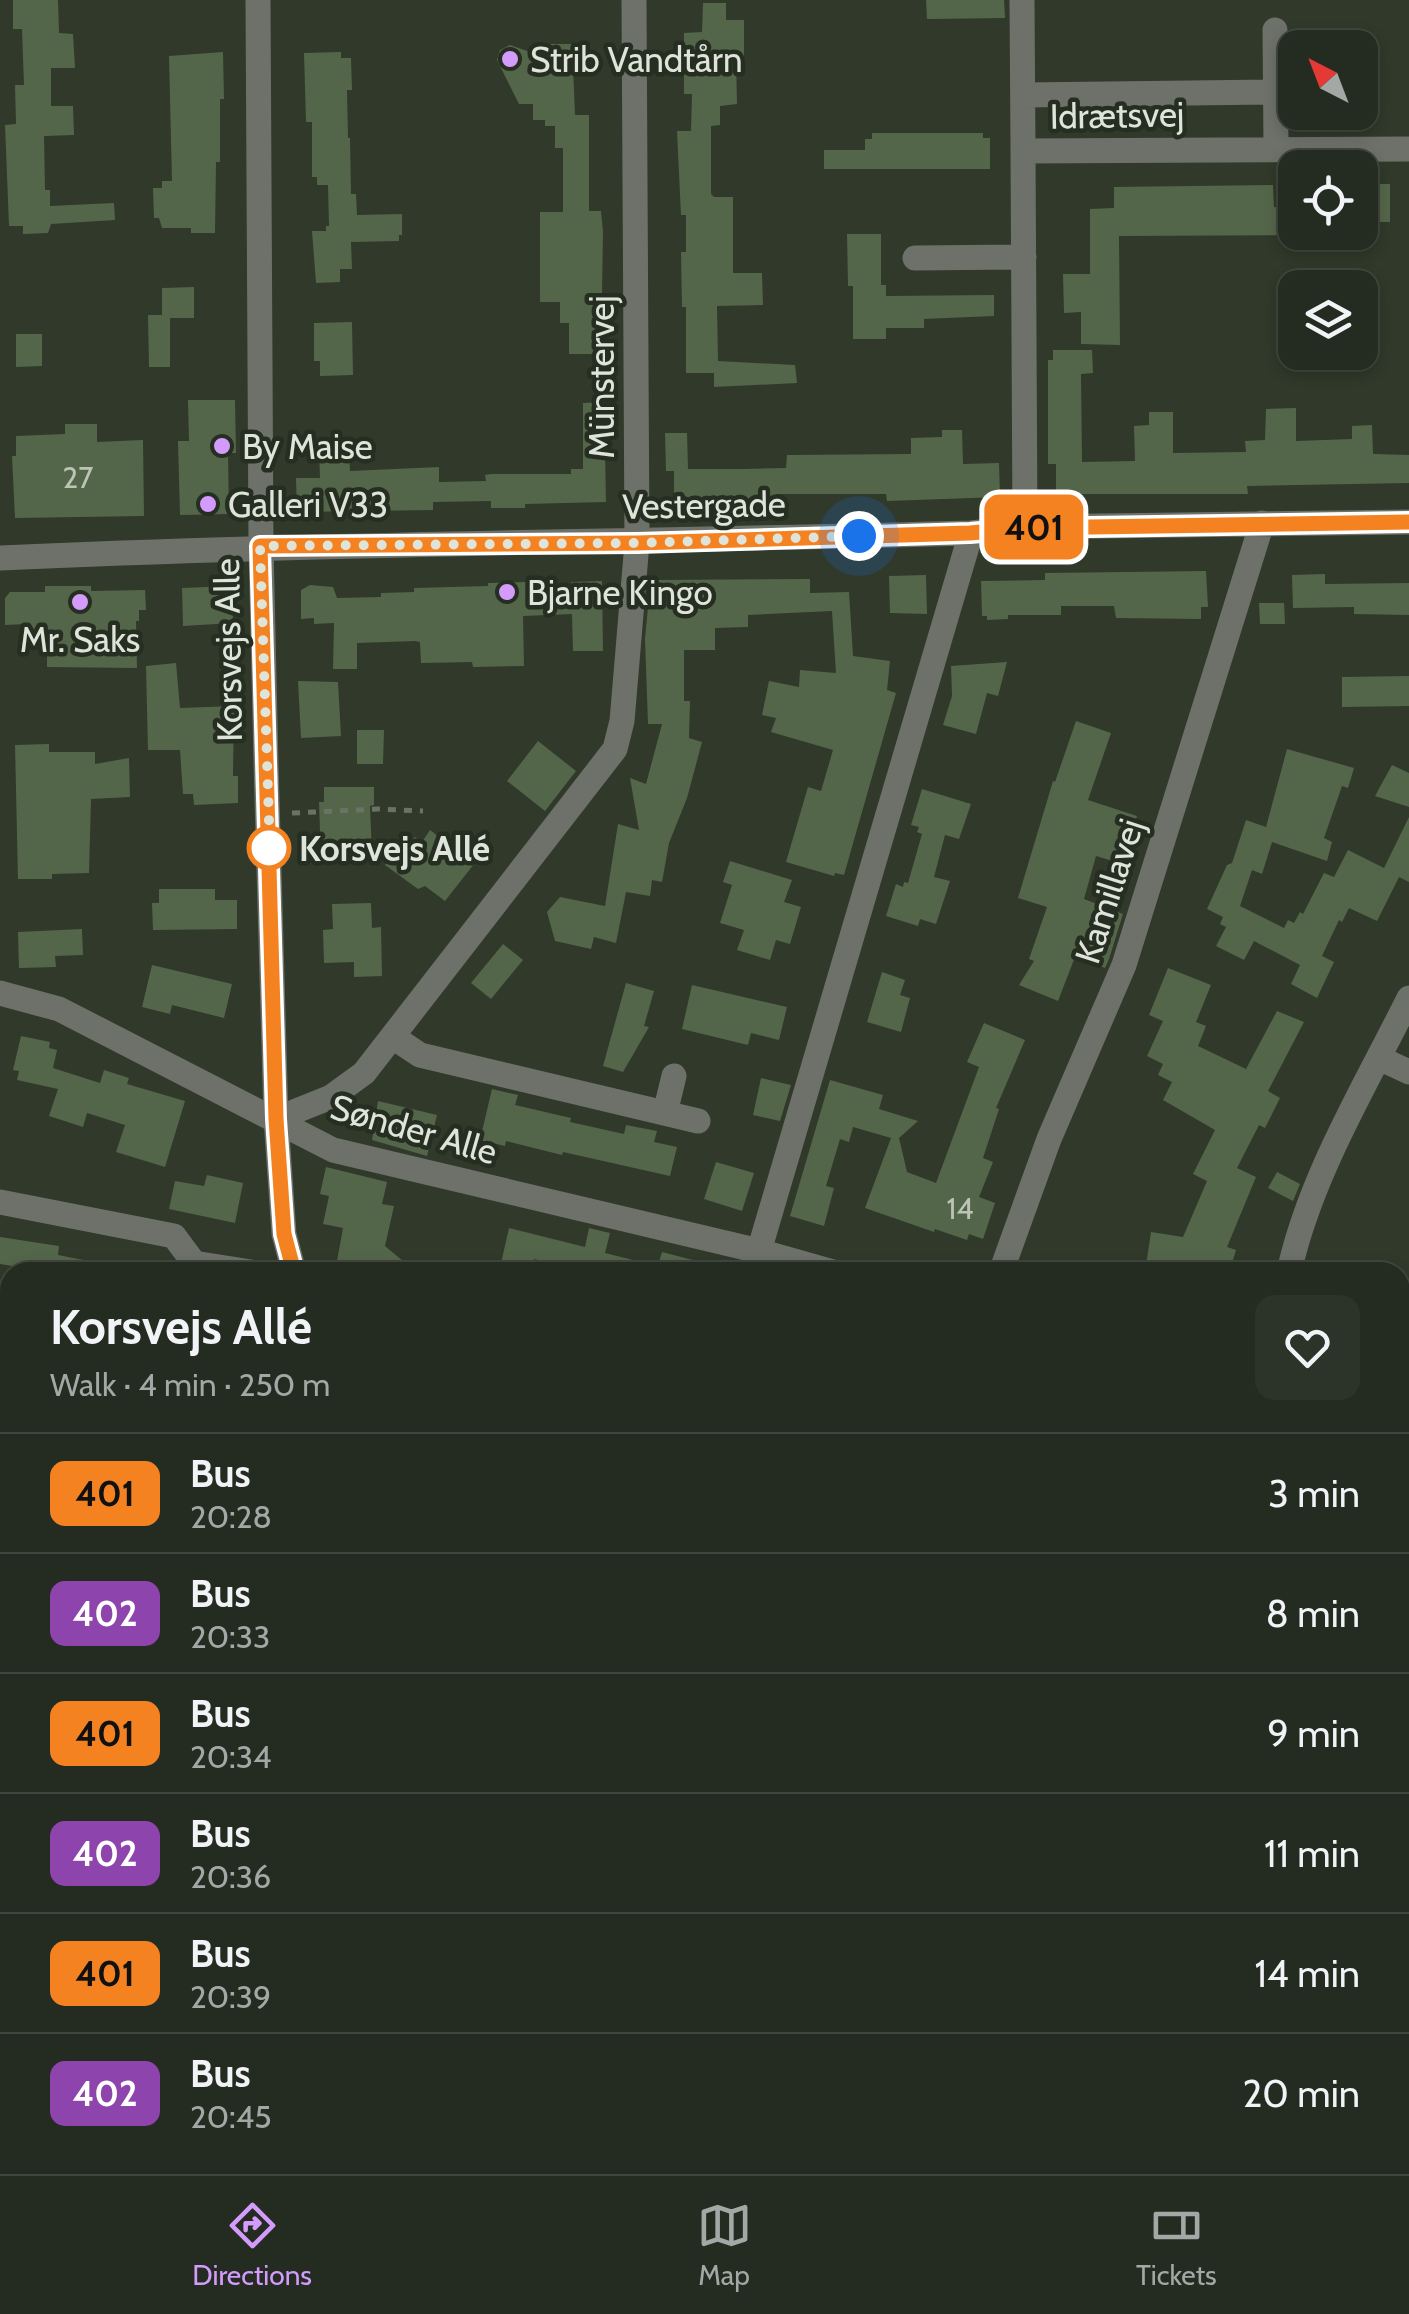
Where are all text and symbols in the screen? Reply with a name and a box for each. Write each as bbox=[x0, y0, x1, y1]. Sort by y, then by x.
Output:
north arrow bbox=[1278, 30, 1378, 130]
map controls bbox=[1278, 30, 1378, 370]
place label: Strib Vandtårn bbox=[530, 38, 742, 81]
marker: Strib Vandtårn bbox=[499, 48, 521, 70]
street label: Idrætsvej bbox=[1049, 92, 1185, 138]
button: locate bbox=[1278, 150, 1378, 250]
button: layers bbox=[1278, 270, 1378, 370]
street label: Münstervej bbox=[580, 295, 623, 459]
place label: By Maise bbox=[242, 425, 373, 468]
marker: By Maise bbox=[211, 435, 233, 457]
house number: 27 bbox=[63, 459, 93, 496]
street label: Vestergade bbox=[622, 482, 786, 528]
place label: Galleri V33 bbox=[228, 483, 388, 526]
marker: Galleri V33 bbox=[197, 493, 219, 515]
line badge: 401 bbox=[976, 494, 1092, 560]
text: 401 bbox=[1004, 506, 1064, 549]
your location bbox=[834, 511, 884, 561]
street label: Korsvejs Alle bbox=[205, 558, 251, 742]
place label: Bjarne Kingo bbox=[527, 571, 713, 614]
marker: Bjarne Kingo bbox=[496, 581, 518, 603]
marker: Mr. Saks bbox=[69, 591, 91, 613]
place label: Mr. Saks bbox=[20, 618, 140, 661]
street label: Kamillavej bbox=[1065, 813, 1153, 969]
marker: Korsvejs Allé bbox=[248, 827, 290, 869]
place label: Korsvejs Allé bbox=[299, 827, 490, 870]
street label: Sønder Alle bbox=[326, 1085, 502, 1173]
house number: 14 bbox=[946, 1190, 974, 1227]
button: heart bbox=[1255, 1295, 1360, 1400]
text: Korsvejs Allé bbox=[50, 1298, 312, 1356]
text: Walk · 4 min · 250 m bbox=[50, 1365, 330, 1404]
text: Bus bbox=[190, 1450, 251, 1497]
text: 3 min bbox=[1268, 1470, 1360, 1517]
text: 401 bbox=[75, 1472, 135, 1515]
text: 20:28 bbox=[190, 1497, 272, 1536]
text: Bus bbox=[190, 1570, 251, 1617]
text: 8 min bbox=[1266, 1590, 1360, 1637]
text: 402 bbox=[73, 1592, 137, 1635]
text: 20:33 bbox=[190, 1617, 270, 1656]
text: Bus bbox=[190, 1690, 251, 1737]
text: 9 min bbox=[1267, 1710, 1360, 1757]
text: 401 bbox=[75, 1712, 135, 1755]
text: 20:34 bbox=[190, 1737, 272, 1776]
text: Bus bbox=[190, 1810, 251, 1857]
text: 11 min bbox=[1264, 1830, 1360, 1877]
text: 402 bbox=[73, 1832, 137, 1875]
text: 20:36 bbox=[190, 1857, 271, 1896]
text: Bus bbox=[190, 1930, 251, 1977]
text: 14 min bbox=[1254, 1950, 1360, 1997]
text: 401 bbox=[75, 1952, 135, 1995]
text: 20:39 bbox=[190, 1977, 271, 2016]
text: Bus bbox=[190, 2050, 251, 2097]
text: 20 min bbox=[1242, 2070, 1360, 2117]
text: 402 bbox=[73, 2072, 137, 2115]
text: 20:45 bbox=[190, 2097, 272, 2136]
tab: Directions bbox=[192, 2198, 312, 2292]
tab: Map bbox=[697, 2198, 752, 2292]
tab: Tickets bbox=[1136, 2198, 1217, 2292]

